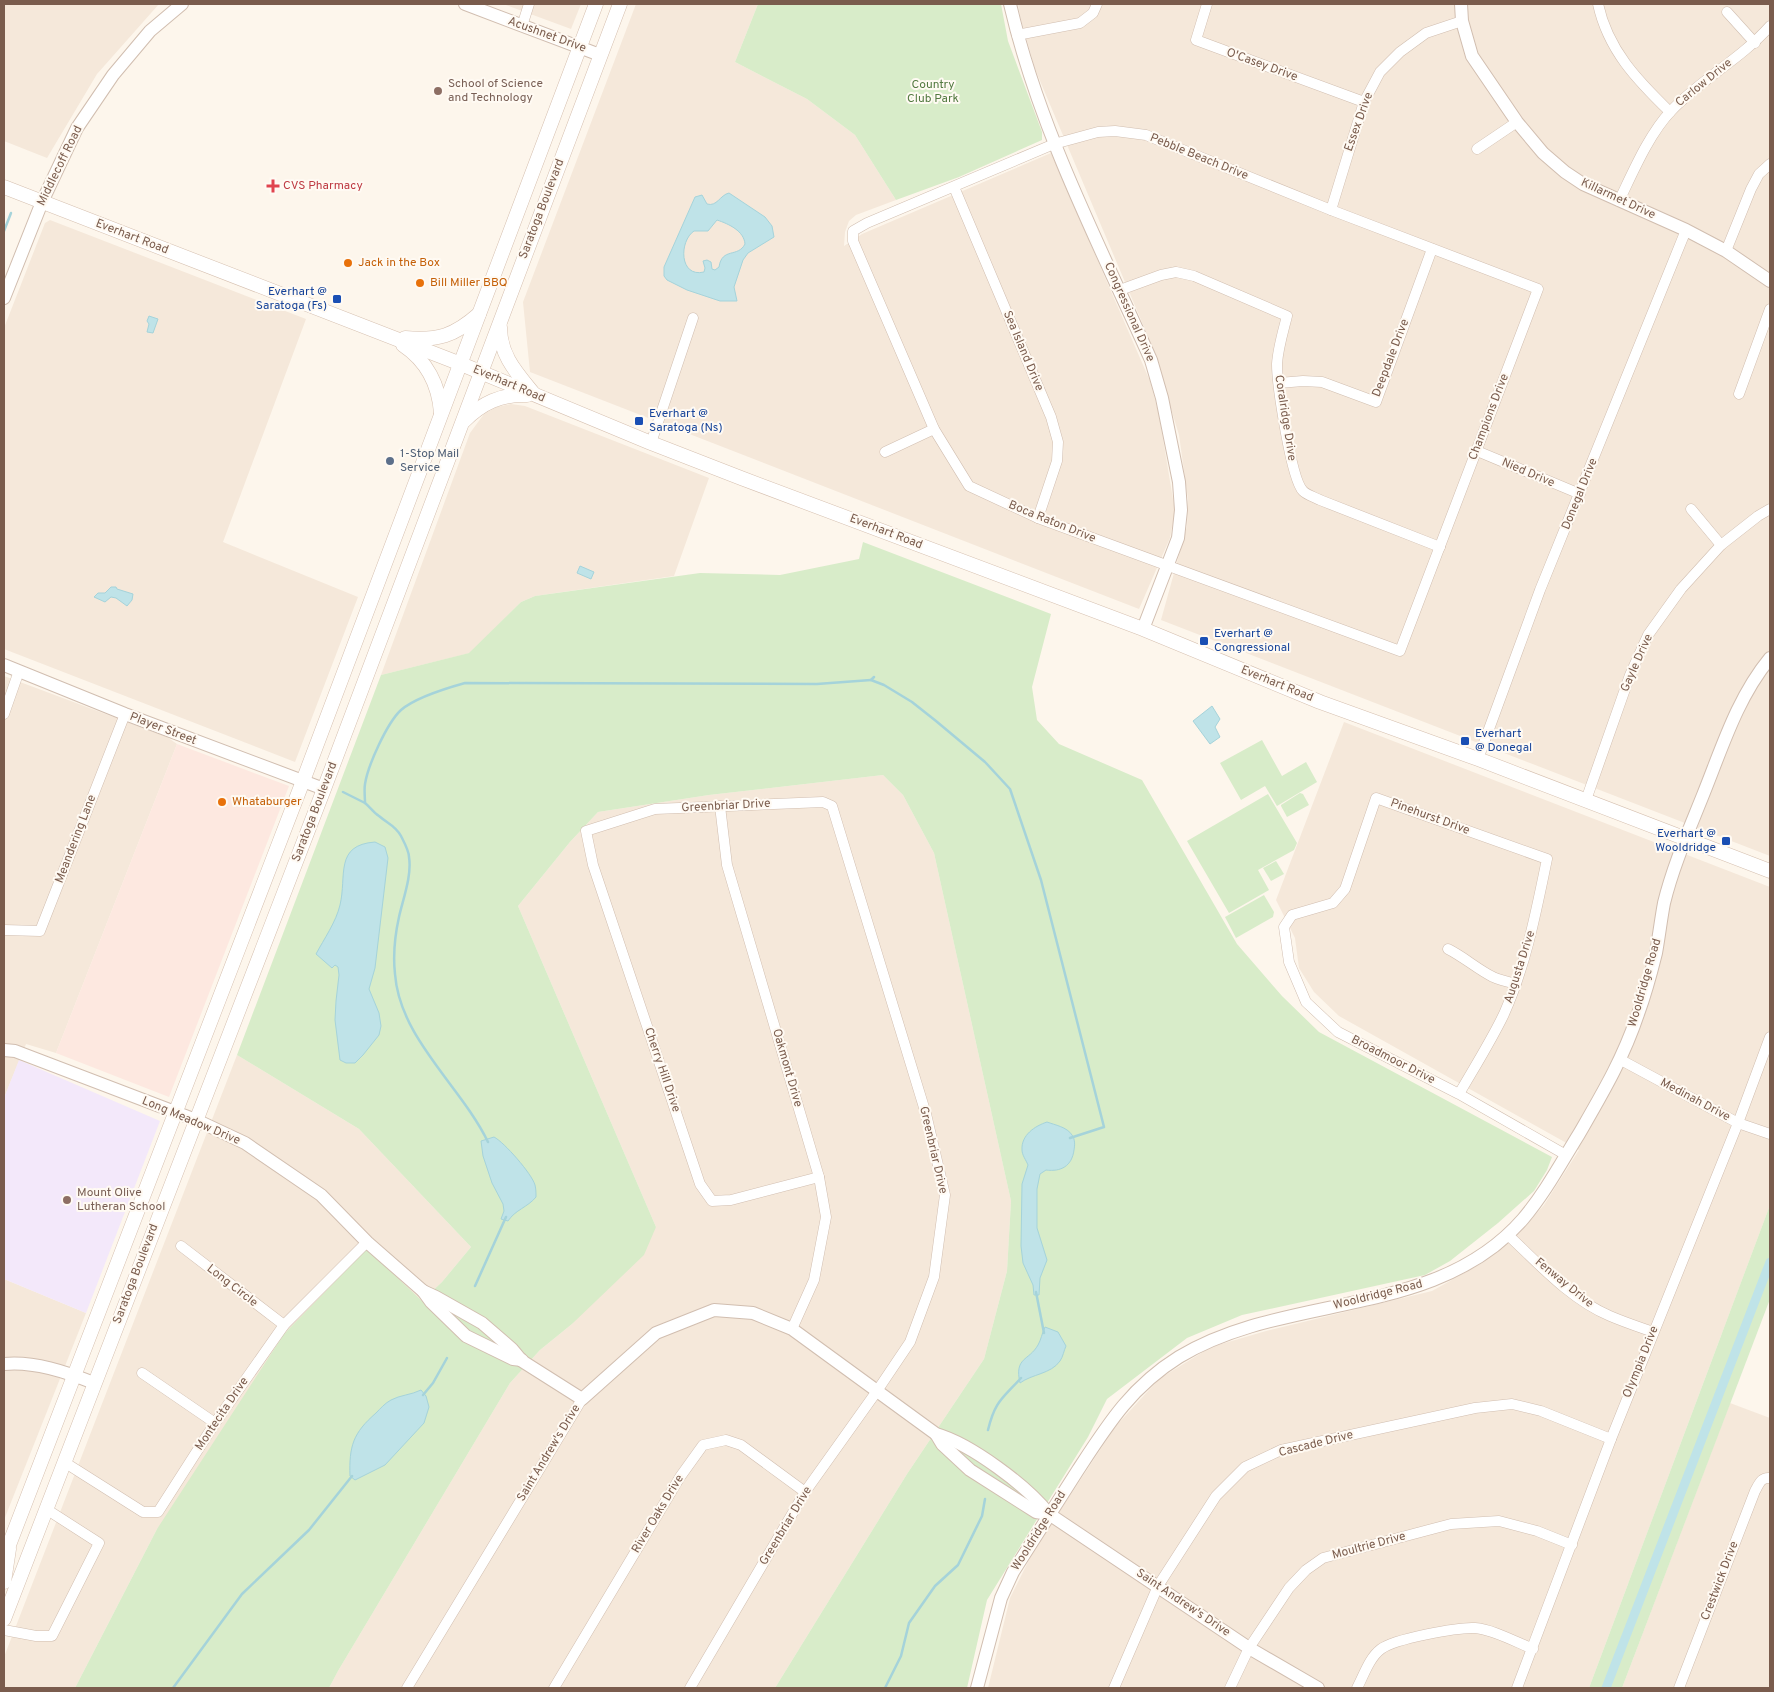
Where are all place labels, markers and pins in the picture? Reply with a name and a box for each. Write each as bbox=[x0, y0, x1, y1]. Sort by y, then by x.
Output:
place label: School of Science and Technology bbox=[448, 76, 543, 106]
marker: School of Science and Technology bbox=[432, 85, 444, 97]
place label: CVS Pharmacy bbox=[283, 178, 363, 194]
marker: CVS Pharmacy bbox=[267, 180, 279, 192]
place label: Jack in the Box bbox=[358, 255, 440, 271]
marker: Jack in the Box bbox=[342, 257, 354, 269]
place label: Bill Miller BBQ bbox=[430, 275, 507, 291]
marker: Bill Miller BBQ bbox=[414, 277, 426, 289]
place label: Everhart @ Saratoga (Fs) bbox=[256, 284, 327, 314]
marker: Everhart @ Saratoga (Fs) bbox=[331, 293, 343, 305]
place label: Everhart @ Saratoga (Ns) bbox=[649, 406, 723, 436]
marker: Everhart @ Saratoga (Ns) bbox=[633, 415, 645, 427]
place label: 1-Stop Mail Service bbox=[400, 446, 459, 476]
marker: 1-Stop Mail Service bbox=[384, 455, 396, 467]
place label: Everhart @ Congressional bbox=[1214, 626, 1290, 656]
marker: Everhart @ Congressional bbox=[1198, 635, 1210, 647]
place label: Everhart @ Donegal bbox=[1475, 726, 1532, 756]
marker: Everhart @ Donegal bbox=[1459, 735, 1471, 747]
place label: Whataburger bbox=[232, 794, 302, 810]
marker: Whataburger bbox=[216, 796, 228, 808]
place label: Everhart @ Wooldridge bbox=[1655, 826, 1716, 856]
marker: Everhart @ Wooldridge bbox=[1720, 835, 1732, 847]
place label: Mount Olive Lutheran School bbox=[77, 1185, 165, 1215]
marker: Mount Olive Lutheran School bbox=[61, 1194, 73, 1206]

